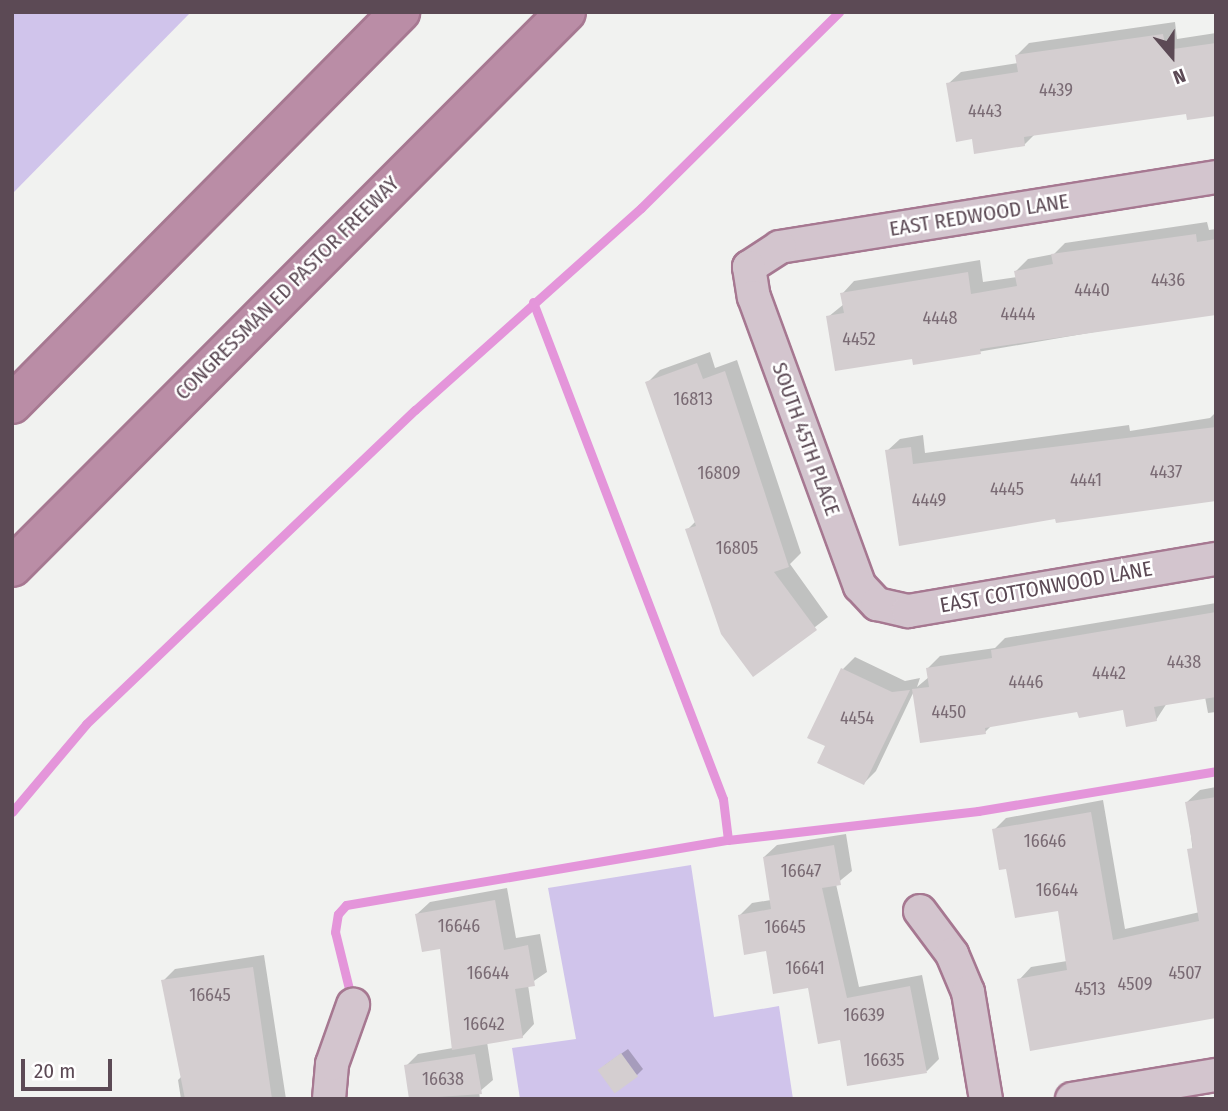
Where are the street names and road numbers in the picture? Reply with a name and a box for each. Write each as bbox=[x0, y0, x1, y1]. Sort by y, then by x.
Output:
street label: CONGRESSMAN ED PASTOR FREEWAY bbox=[170, 171, 404, 405]
street label: EAST REDWOOD LANE bbox=[888, 188, 1070, 242]
street label: SOUTH 45TH PLACE bbox=[767, 359, 845, 519]
street label: EAST COTTONWOOD LANE bbox=[938, 556, 1154, 618]

